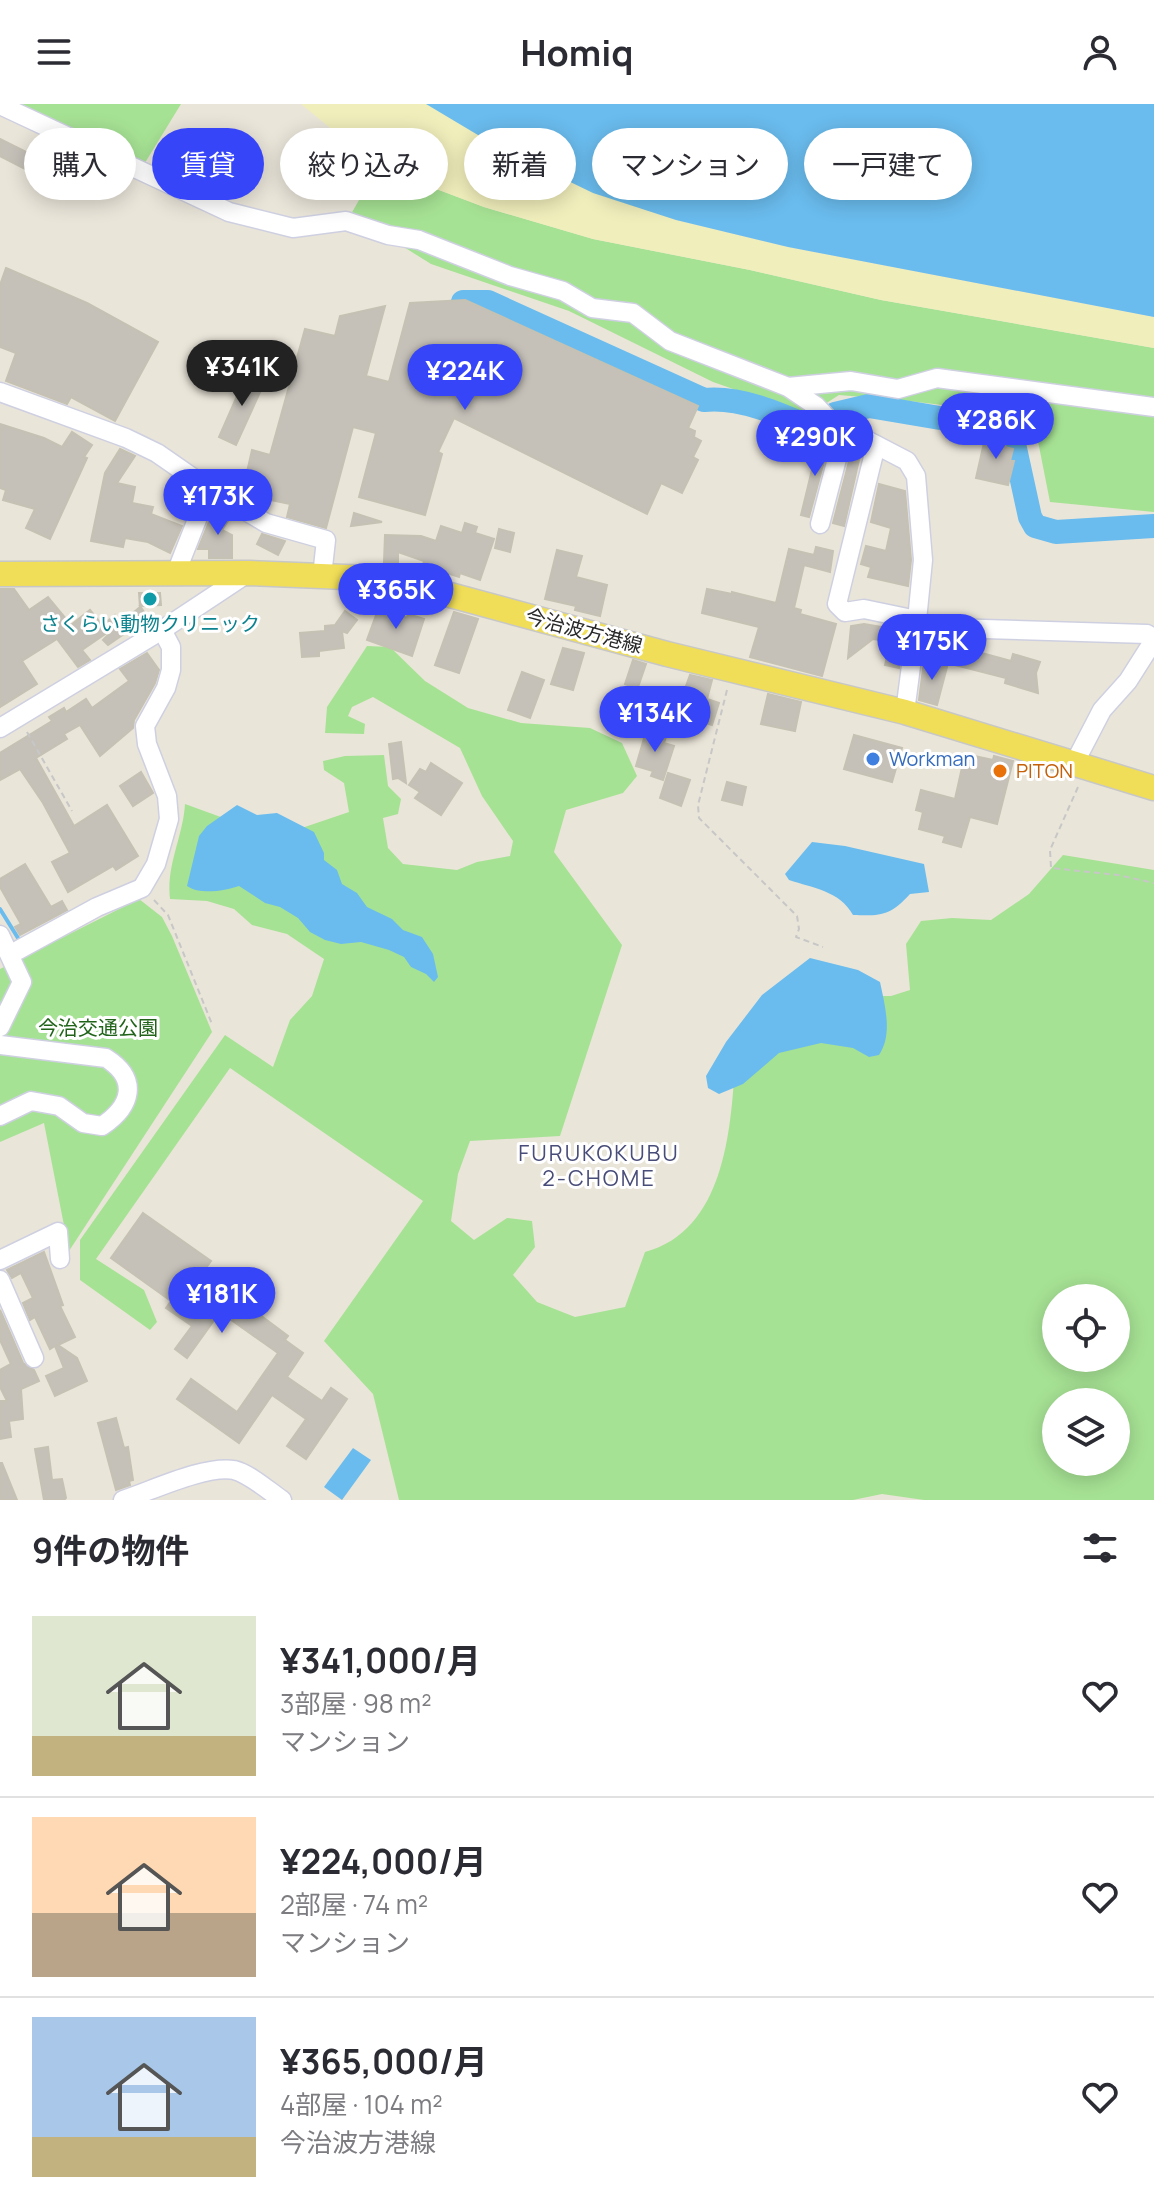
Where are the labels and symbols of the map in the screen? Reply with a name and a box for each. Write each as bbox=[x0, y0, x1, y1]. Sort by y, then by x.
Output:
pin: ¥341K bbox=[186, 340, 298, 408]
pin: ¥224K bbox=[409, 344, 521, 412]
pin: ¥286K bbox=[940, 393, 1052, 461]
pin: ¥290K bbox=[759, 410, 871, 478]
pin: ¥173K bbox=[162, 469, 274, 537]
pin: ¥365K bbox=[340, 563, 452, 631]
marker: さくらい動物クリニック bbox=[141, 590, 159, 608]
street label: 今治波方港線 bbox=[523, 602, 646, 659]
place label: さくらい動物クリニック bbox=[40, 610, 260, 637]
pin: ¥175K bbox=[876, 614, 988, 682]
pin: ¥134K bbox=[599, 686, 711, 754]
place label: Workman bbox=[889, 745, 975, 772]
marker: Workman bbox=[864, 750, 882, 768]
place label: PITON bbox=[1016, 757, 1073, 784]
marker: PITON bbox=[991, 762, 1009, 780]
park label: 今治交通公園 bbox=[38, 1014, 158, 1041]
district label: FURUKOKUBU 2-CHOME bbox=[518, 1138, 680, 1193]
pin: ¥181K bbox=[166, 1267, 278, 1335]

